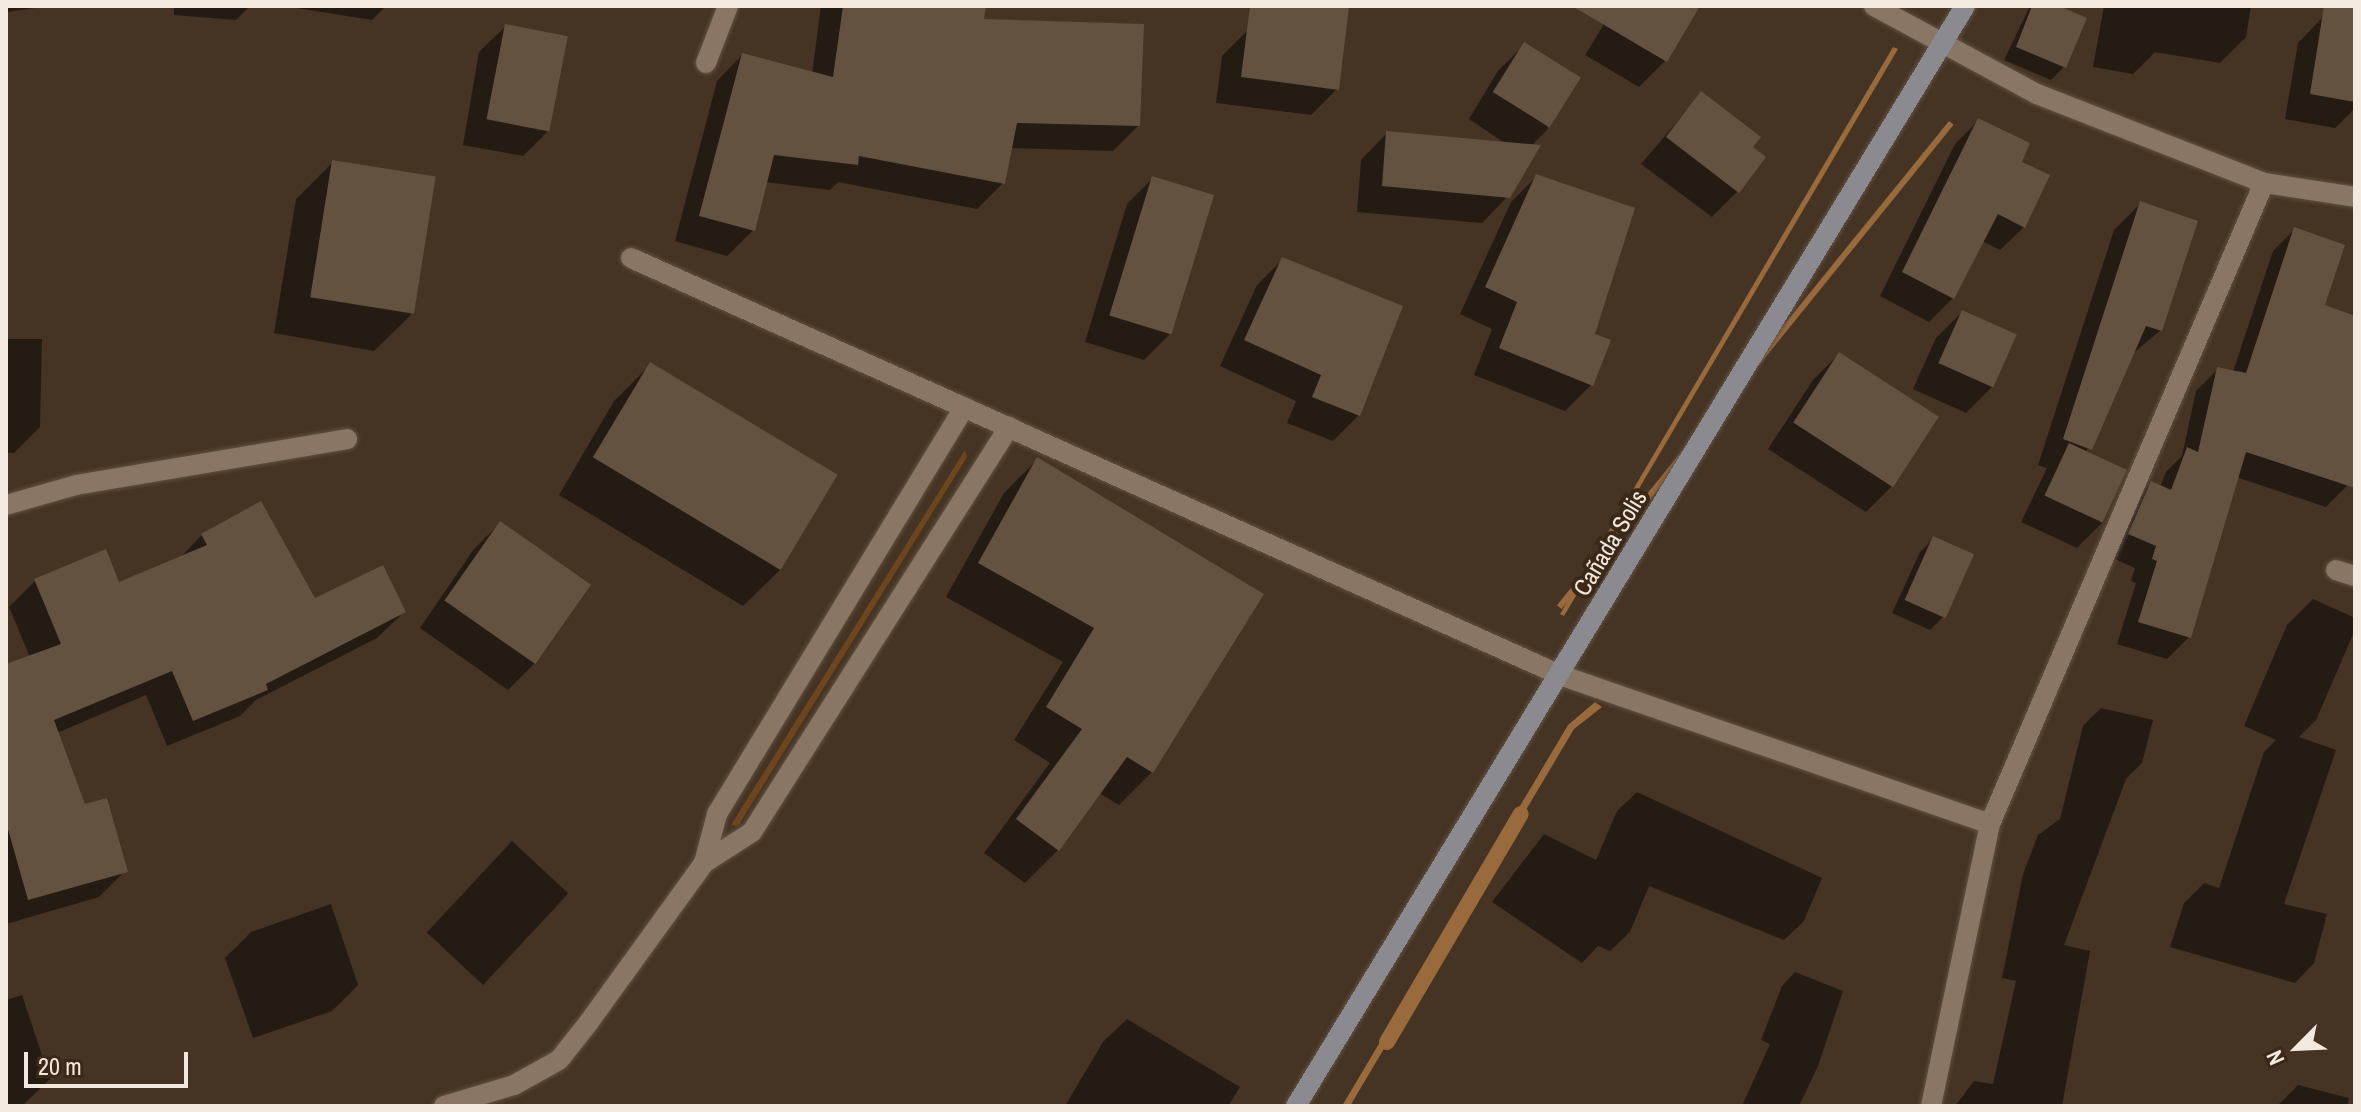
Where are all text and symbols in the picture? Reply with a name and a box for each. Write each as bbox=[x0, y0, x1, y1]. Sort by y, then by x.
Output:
street label: Cañada Solis bbox=[1567, 485, 1653, 601]
north arrow bbox=[2257, 1008, 2337, 1088]
scale bar bbox=[28, 1036, 192, 1086]
text: N bbox=[2259, 1046, 2291, 1070]
text: 20 m bbox=[38, 1050, 82, 1082]

